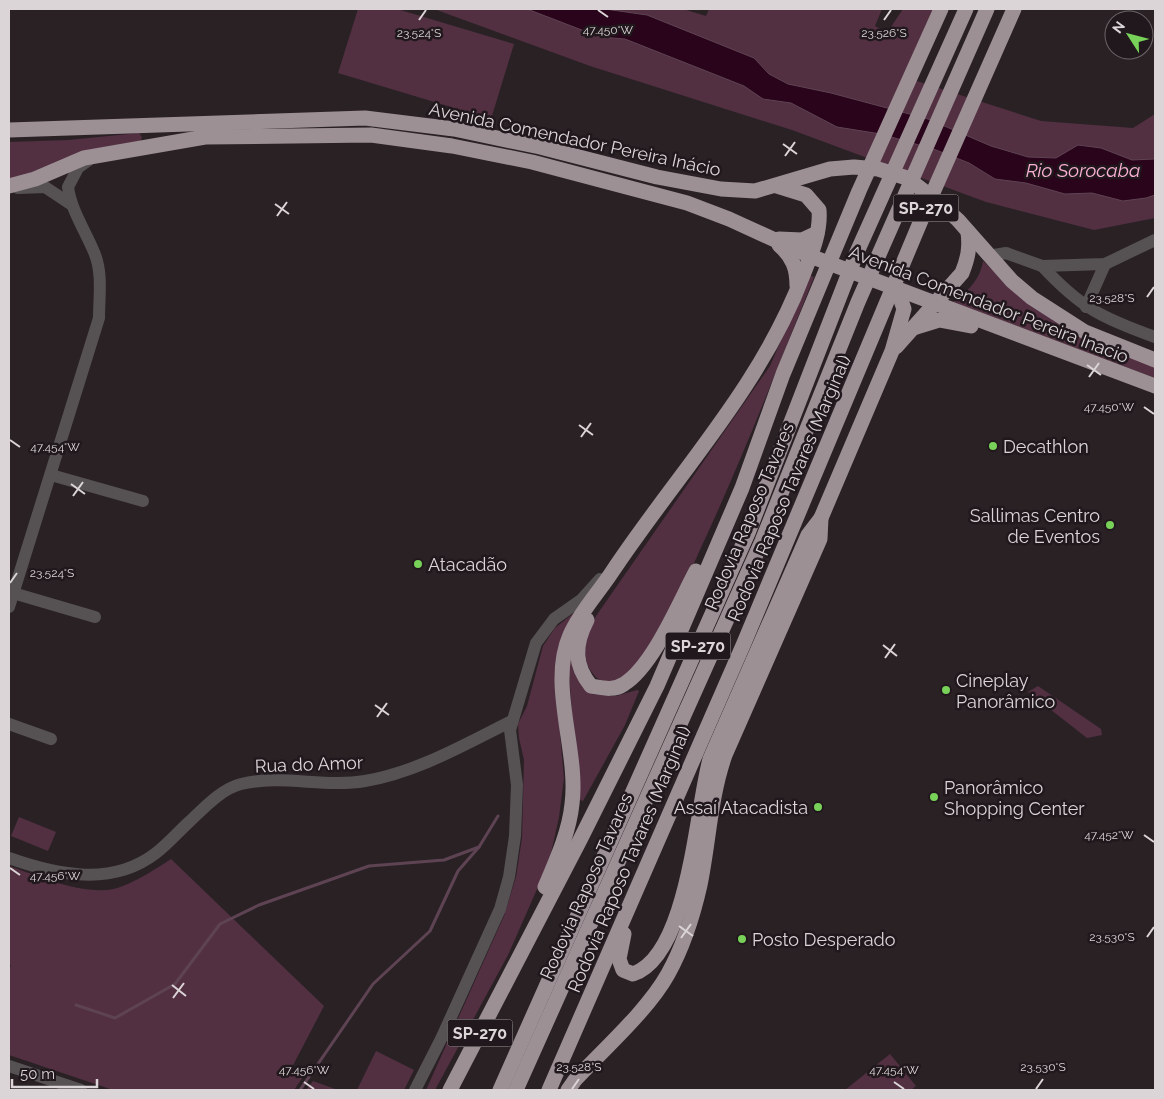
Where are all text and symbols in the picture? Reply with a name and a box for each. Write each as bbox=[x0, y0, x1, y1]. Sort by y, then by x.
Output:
north arrow bbox=[1104, 10, 1154, 60]
text: N bbox=[1109, 18, 1128, 36]
text: 47.450°W bbox=[583, 23, 634, 37]
text: 23.524°S bbox=[397, 26, 441, 40]
text: 23.526°S bbox=[861, 26, 907, 40]
street label: Avenida Comendador Pereira Inácio bbox=[427, 98, 723, 180]
water label: Rio Sorocaba bbox=[1026, 159, 1140, 181]
road number: SP-270 bbox=[894, 194, 958, 222]
street label: Avenida Comendador Pereira Inacio bbox=[846, 241, 1132, 367]
text: 23.528°S bbox=[1089, 291, 1135, 305]
street label: Rodovia Raposo Tavares (Marginal) bbox=[723, 351, 855, 625]
text: 47.450°W bbox=[1084, 400, 1135, 414]
street label: Rodovia Raposo Tavares bbox=[700, 419, 798, 613]
place label: Decathlon bbox=[1003, 436, 1089, 457]
text: 47.454°W bbox=[30, 440, 80, 454]
marker: Decathlon bbox=[987, 440, 999, 452]
place label: Sallimas Centro de Eventos bbox=[970, 505, 1100, 547]
marker: Sallimas Centro de Eventos bbox=[1104, 519, 1116, 531]
place label: Atacadão bbox=[428, 554, 507, 575]
marker: Atacadão bbox=[412, 558, 424, 570]
text: 23.524°S bbox=[30, 566, 74, 580]
road number: SP-270 bbox=[666, 632, 730, 659]
place label: Cineplay Panorâmico bbox=[956, 670, 1055, 712]
marker: Cineplay Panorâmico bbox=[940, 684, 952, 696]
street label: Rodovia Raposo Tavares (Marginal) bbox=[563, 722, 695, 996]
street label: Rua do Amor bbox=[254, 752, 364, 776]
place label: Panorâmico Shopping Center bbox=[944, 777, 1085, 819]
street label: Rodovia Raposo Tavares bbox=[535, 789, 637, 983]
marker: Panorâmico Shopping Center bbox=[928, 791, 940, 803]
place label: Assaí Atacadista bbox=[674, 797, 808, 818]
marker: Assaí Atacadista bbox=[812, 801, 824, 813]
text: 47.452°W bbox=[1084, 828, 1134, 842]
text: 47.456°W bbox=[30, 869, 81, 883]
place label: Posto Desperado bbox=[752, 929, 896, 950]
text: 23.530°S bbox=[1089, 930, 1135, 944]
marker: Posto Desperado bbox=[736, 933, 748, 945]
road number: SP-270 bbox=[448, 1020, 512, 1046]
scale bar bbox=[12, 1056, 98, 1088]
text: 23.528°S bbox=[556, 1060, 602, 1074]
text: 23.530°S bbox=[1020, 1060, 1066, 1074]
text: 47.456°W bbox=[279, 1063, 330, 1077]
text: 47.454°W bbox=[869, 1063, 919, 1077]
text: 50 m bbox=[20, 1065, 55, 1083]

